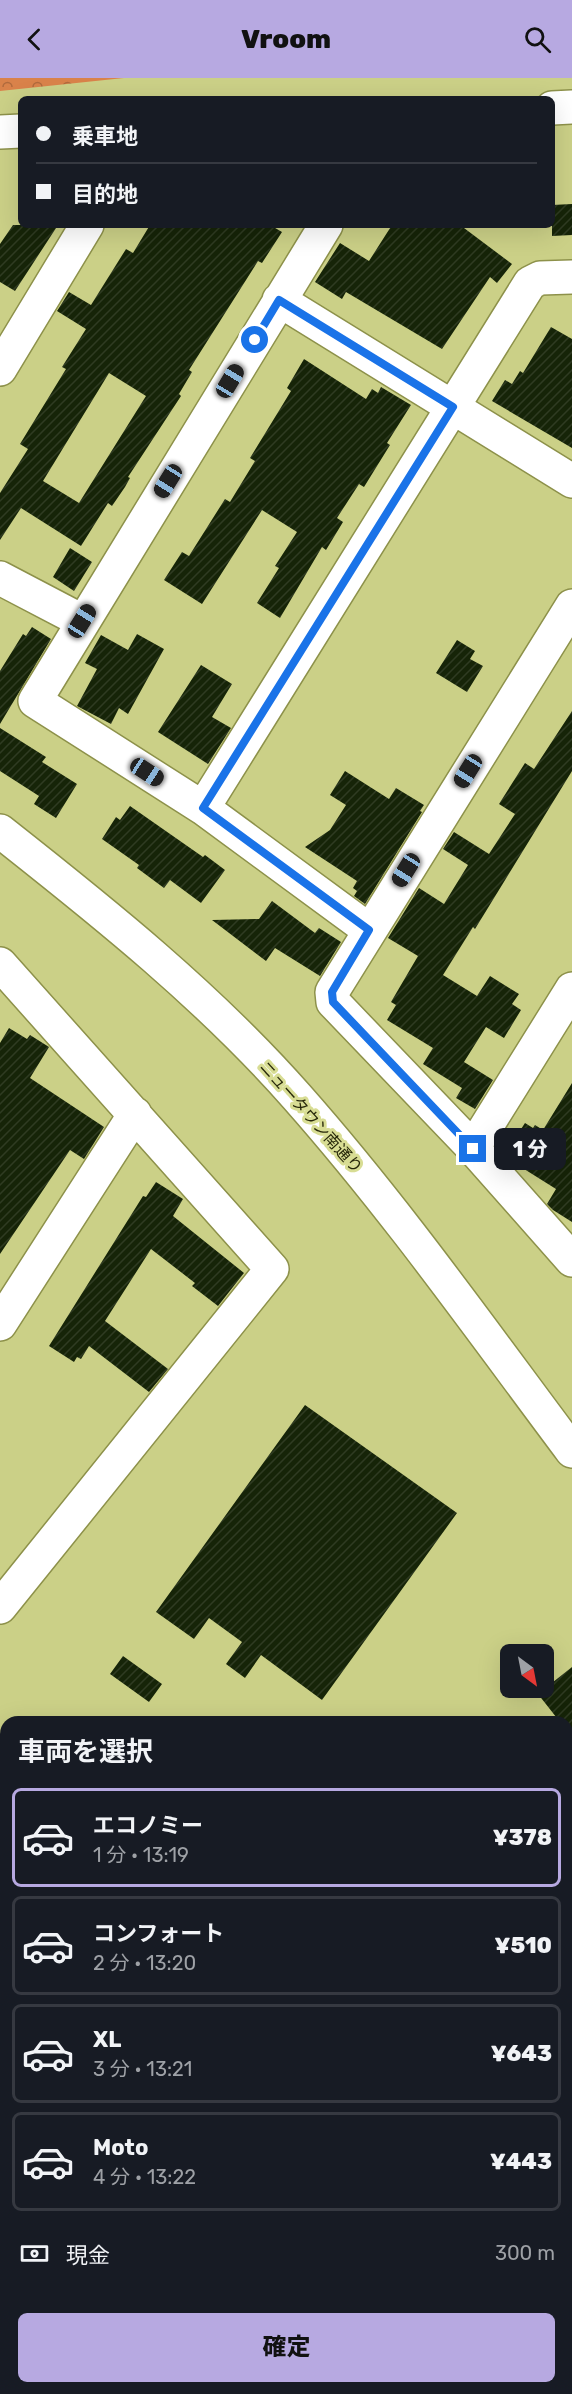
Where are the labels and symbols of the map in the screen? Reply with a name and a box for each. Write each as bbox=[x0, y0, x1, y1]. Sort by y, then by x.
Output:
route start bbox=[241, 326, 268, 353]
car bbox=[213, 361, 247, 401]
car bbox=[151, 461, 185, 501]
car bbox=[65, 601, 99, 641]
car bbox=[451, 751, 485, 791]
car bbox=[127, 755, 167, 789]
car bbox=[389, 850, 423, 890]
street label: ニュータウン南通り bbox=[256, 1057, 366, 1177]
callout: 1 分 bbox=[494, 1128, 566, 1170]
route end bbox=[459, 1135, 486, 1162]
north arrow bbox=[500, 1644, 554, 1698]

